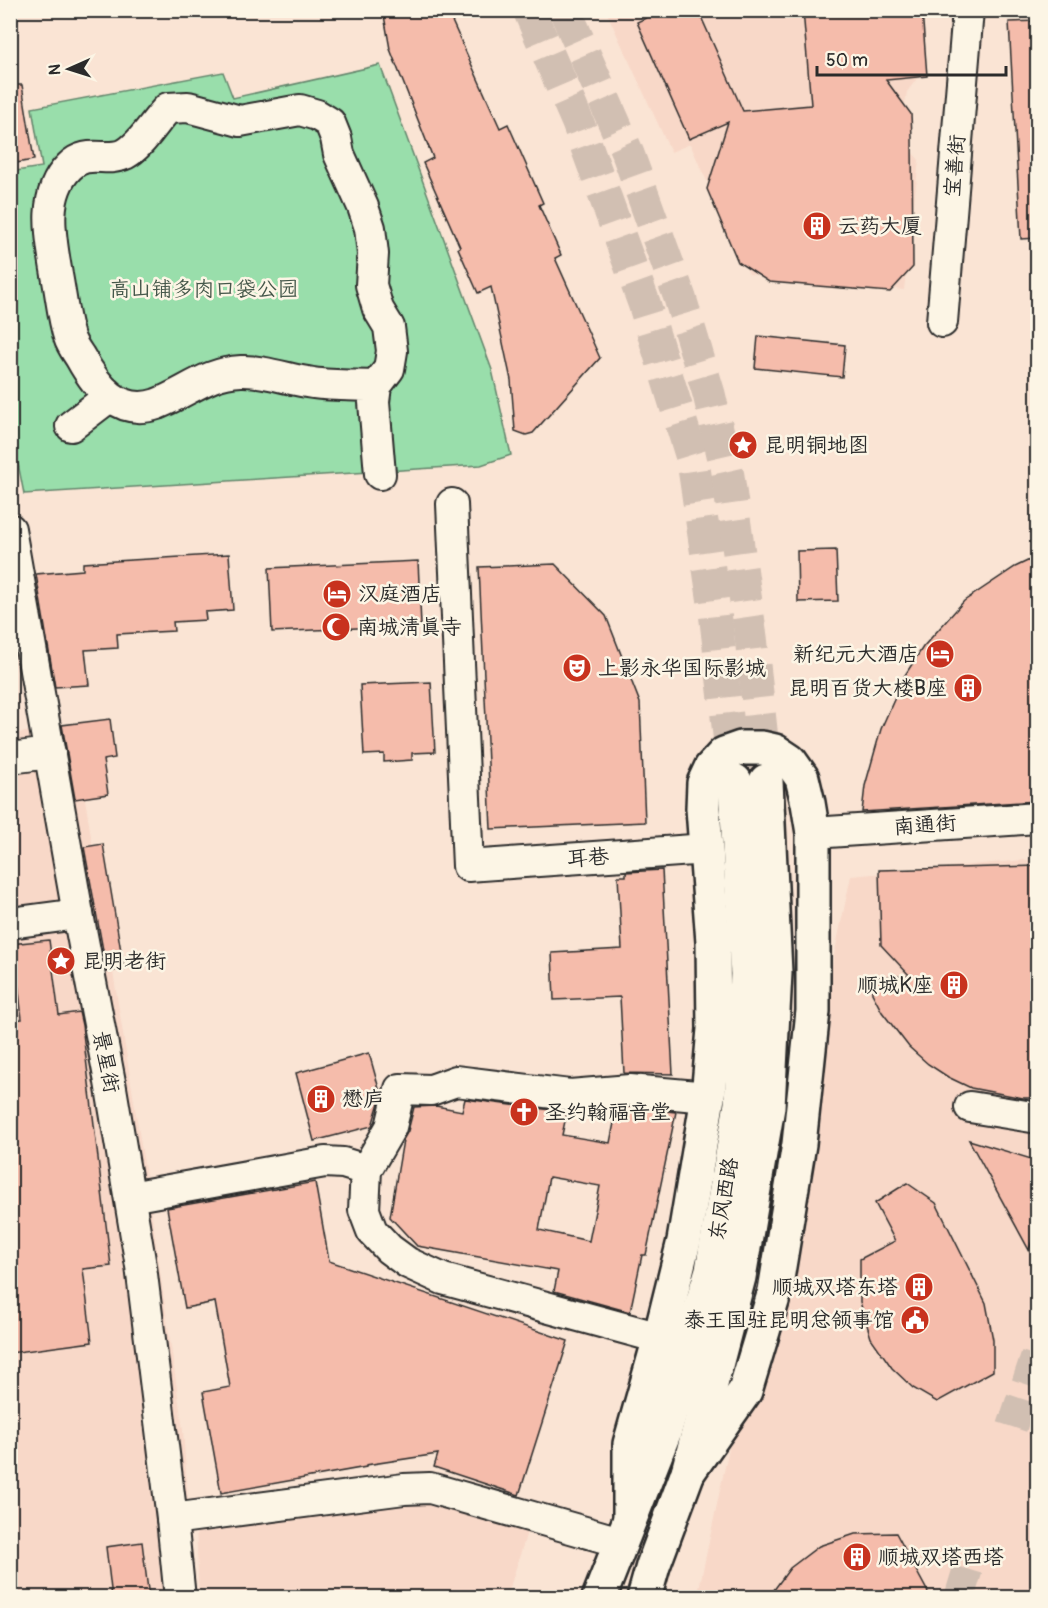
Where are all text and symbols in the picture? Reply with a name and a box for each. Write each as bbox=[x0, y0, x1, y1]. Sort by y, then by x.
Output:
north arrow bbox=[39, 39, 99, 99]
scale bar bbox=[817, 39, 1006, 77]
text: 50 m bbox=[826, 49, 868, 72]
text: N bbox=[45, 64, 65, 76]
street label: 宝善街 bbox=[939, 133, 971, 199]
building icon: 云药大厦 bbox=[801, 210, 833, 242]
place label: 云药大厦 bbox=[838, 213, 922, 240]
park label: 高山铺多肉口袋公园 bbox=[110, 276, 299, 303]
place icon: 昆明铜地图 bbox=[727, 429, 759, 461]
place label: 昆明铜地图 bbox=[764, 432, 869, 459]
hotel icon: 汉庭酒店 bbox=[321, 578, 353, 610]
place label: 汉庭酒店 bbox=[358, 581, 442, 608]
mosque icon: 南城清真寺 bbox=[320, 611, 352, 643]
place label: 南城清真寺 bbox=[357, 614, 462, 641]
hotel icon: 新纪元大酒店 bbox=[924, 638, 956, 670]
place label: 新纪元大酒店 bbox=[793, 641, 919, 668]
theatre icon: 上影永华国际影城 bbox=[561, 652, 593, 684]
place label: 上影永华国际影城 bbox=[598, 655, 766, 682]
building icon: 昆明百货大楼B座 bbox=[952, 672, 984, 704]
place label: 昆明百货大楼B座 bbox=[788, 675, 947, 702]
street label: 南通街 bbox=[893, 809, 957, 841]
street label: 耳巷 bbox=[566, 843, 610, 873]
place icon: 昆明老街 bbox=[45, 945, 77, 977]
place label: 昆明老街 bbox=[82, 948, 166, 975]
building icon: 顺城K座 bbox=[938, 969, 970, 1001]
place label: 顺城K座 bbox=[857, 972, 933, 999]
street label: 景星街 bbox=[87, 1029, 125, 1095]
building icon: 懋庐 bbox=[305, 1083, 337, 1115]
place label: 懋庐 bbox=[342, 1086, 384, 1113]
church icon: 圣约翰福音堂 bbox=[508, 1096, 540, 1128]
place label: 圣约翰福音堂 bbox=[545, 1099, 671, 1126]
street label: 东风西路 bbox=[703, 1155, 745, 1243]
building icon: 顺城双塔东塔 bbox=[903, 1271, 935, 1303]
place label: 顺城双塔东塔 bbox=[772, 1274, 898, 1301]
public building icon: 泰王国驻昆明总领事馆 bbox=[899, 1304, 931, 1336]
place label: 泰王国驻昆明总领事馆 bbox=[684, 1307, 894, 1334]
building icon: 顺城双塔西塔 bbox=[841, 1541, 873, 1573]
place label: 顺城双塔西塔 bbox=[878, 1544, 1004, 1571]

